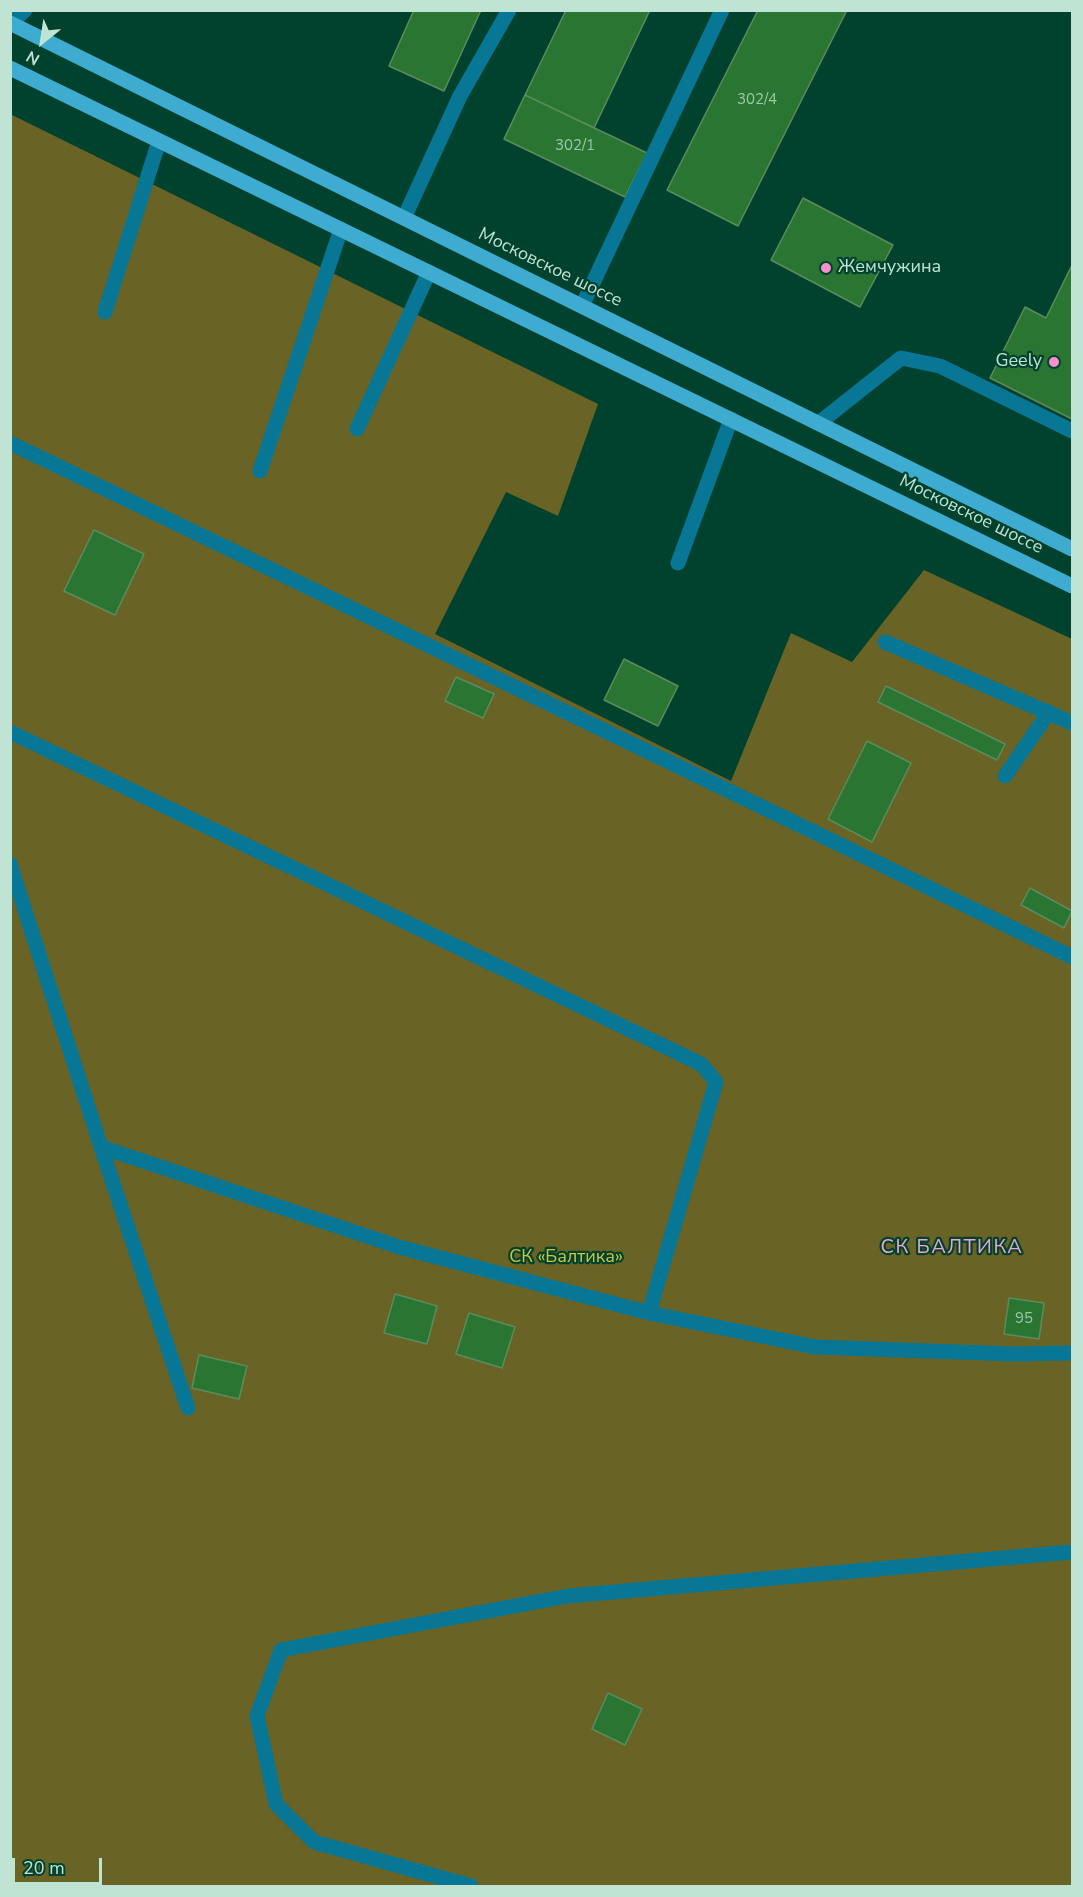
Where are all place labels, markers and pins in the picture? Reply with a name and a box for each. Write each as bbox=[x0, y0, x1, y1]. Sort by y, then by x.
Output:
place label: Жемчужина bbox=[838, 257, 941, 279]
marker: Жемчужина bbox=[819, 261, 833, 275]
place label: Geely bbox=[995, 351, 1042, 373]
marker: Geely bbox=[1047, 355, 1061, 369]

